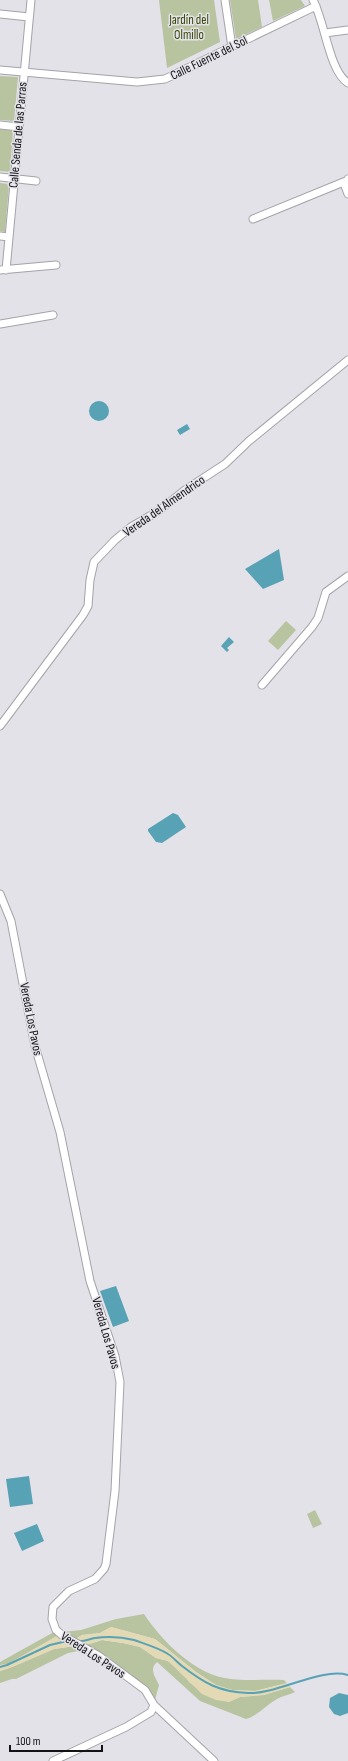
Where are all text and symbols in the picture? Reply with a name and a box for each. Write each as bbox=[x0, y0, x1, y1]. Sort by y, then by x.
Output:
park label: Jardín del Olmillo bbox=[168, 12, 209, 43]
street label: Calle Fuente del Sol bbox=[168, 32, 250, 84]
street label: Calle Senda de las Parras bbox=[5, 81, 31, 189]
street label: Vereda del Almendrico bbox=[120, 472, 208, 540]
street label: Vereda Los Pavos bbox=[16, 981, 46, 1057]
street label: Vereda Los Pavos bbox=[88, 1295, 124, 1371]
street label: Vereda Los Pavos bbox=[58, 1628, 129, 1682]
scale bar bbox=[10, 1727, 102, 1753]
text: 100 m bbox=[16, 1734, 41, 1749]

